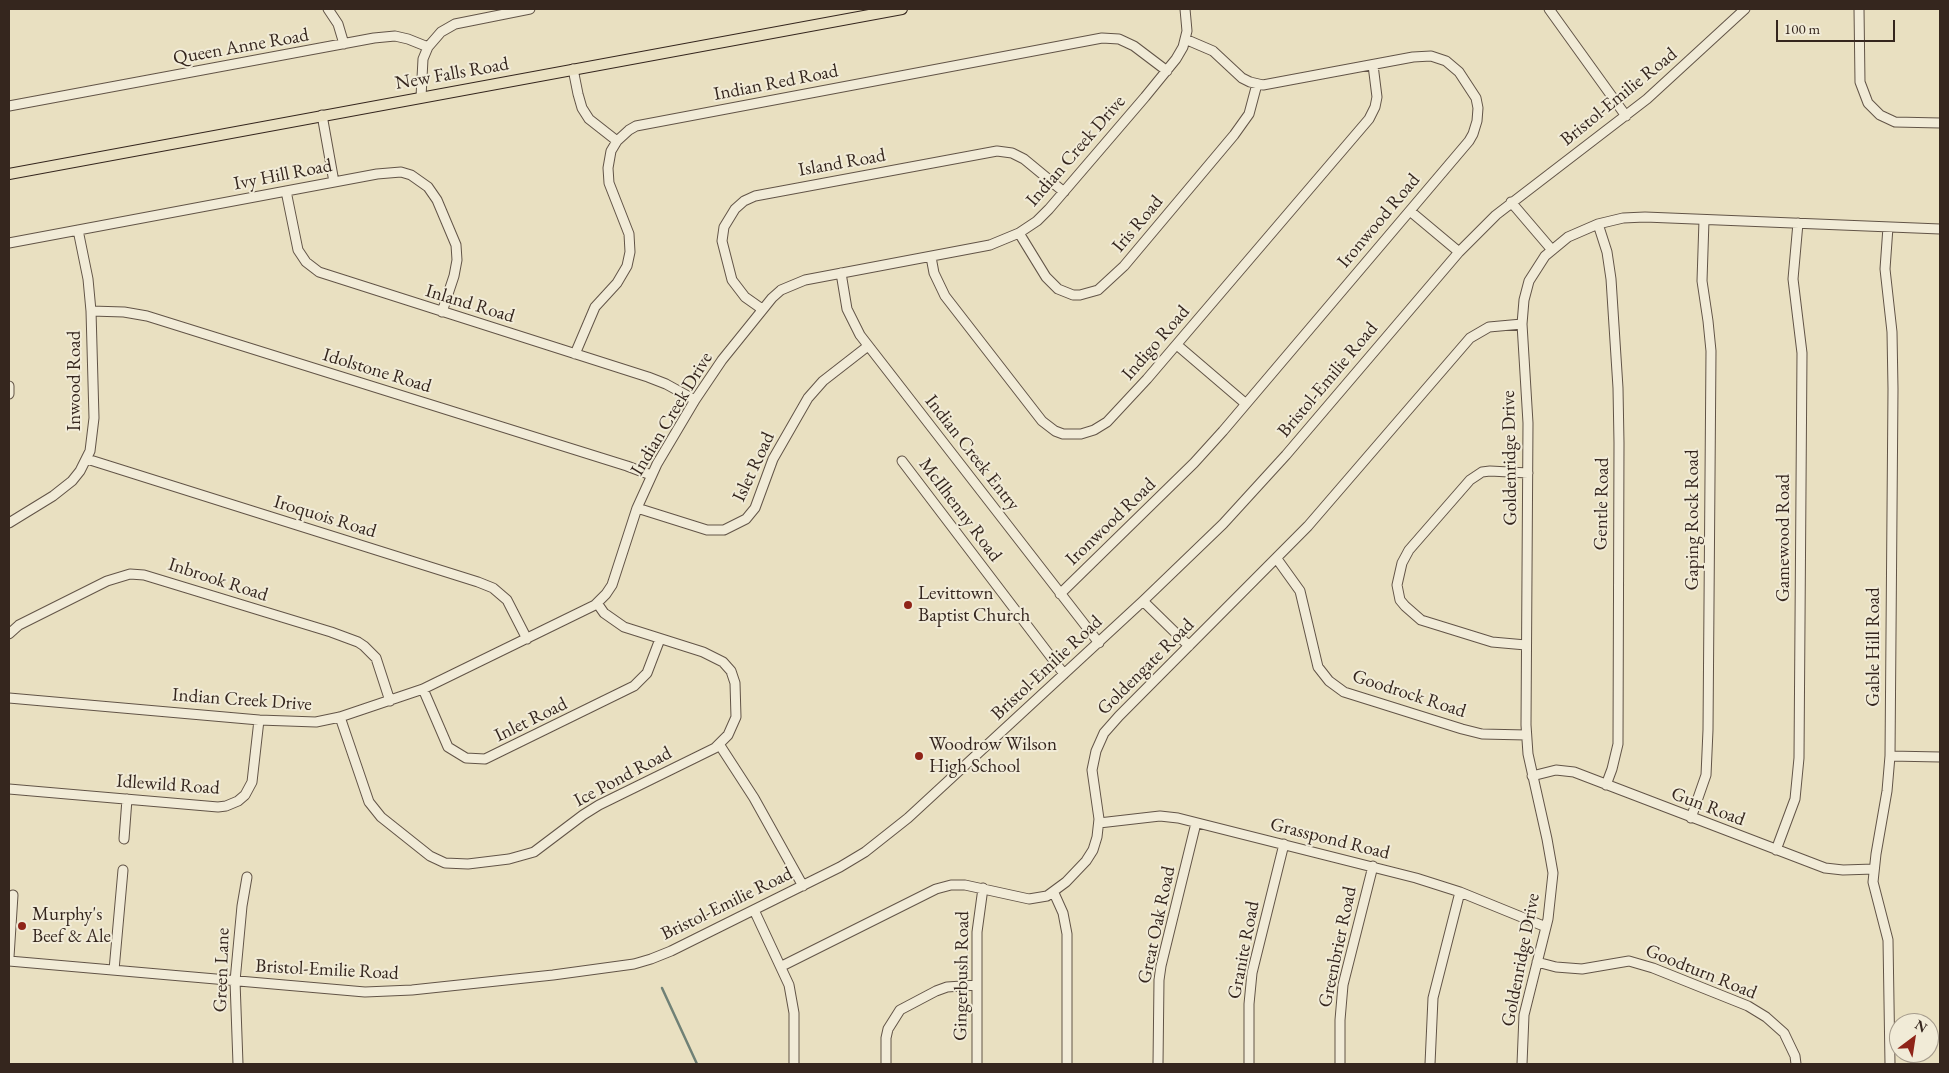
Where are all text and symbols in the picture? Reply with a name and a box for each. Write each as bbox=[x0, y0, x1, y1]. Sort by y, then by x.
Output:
scale bar bbox=[1779, 10, 1898, 42]
text: 100 m bbox=[1784, 19, 1820, 38]
street label: Queen Anne Road bbox=[171, 24, 311, 70]
street label: Bristol-Emilie Road bbox=[1556, 43, 1682, 151]
street label: New Falls Road bbox=[393, 53, 511, 95]
street label: Indian Red Road bbox=[712, 60, 840, 106]
street label: Indian Creek Drive bbox=[1021, 91, 1131, 211]
street label: Island Road bbox=[797, 144, 887, 182]
street label: Ivy Hill Road bbox=[232, 154, 334, 196]
street label: Ironwood Road bbox=[1333, 169, 1425, 273]
street label: Iris Road bbox=[1108, 191, 1168, 257]
street label: Inland Road bbox=[423, 280, 517, 328]
street label: Indigo Road bbox=[1117, 301, 1195, 385]
street label: Bristol-Emilie Road bbox=[1273, 318, 1383, 442]
street label: Inwood Road bbox=[64, 331, 86, 431]
street label: Idolstone Road bbox=[320, 344, 434, 398]
street label: Indian Creek Drive bbox=[626, 348, 718, 480]
street label: Goldenridge Drive bbox=[1497, 390, 1523, 526]
street label: Indian Creek Entry bbox=[920, 391, 1024, 515]
street label: Islet Road bbox=[728, 429, 780, 505]
street label: Gaping Rock Road bbox=[1682, 449, 1704, 591]
street label: McIlhenny Road bbox=[914, 454, 1006, 566]
street label: Gentle Road bbox=[1590, 457, 1614, 551]
street label: Ironwood Road bbox=[1061, 473, 1161, 571]
street label: Gamewood Road bbox=[1773, 474, 1795, 602]
street label: Iroquois Road bbox=[271, 491, 379, 543]
street label: Inbrook Road bbox=[165, 553, 271, 607]
place label: Levittown Baptist Church bbox=[918, 583, 1030, 627]
street label: Gable Hill Road bbox=[1863, 587, 1885, 707]
marker: Levittown Baptist Church bbox=[902, 599, 914, 611]
street label: Bristol-Emilie Road bbox=[987, 611, 1107, 725]
street label: Goldengate Road bbox=[1093, 614, 1199, 720]
street label: Goodrock Road bbox=[1349, 665, 1469, 723]
street label: Indian Creek Drive bbox=[171, 684, 313, 716]
street label: Inlet Road bbox=[491, 693, 571, 747]
place label: Woodrow Wilson High School bbox=[929, 734, 1057, 778]
street label: Ice Pond Road bbox=[570, 742, 676, 812]
marker: Woodrow Wilson High School bbox=[913, 750, 925, 762]
street label: Idlewild Road bbox=[116, 770, 220, 800]
street label: Gun Road bbox=[1668, 782, 1748, 832]
street label: Grasspond Road bbox=[1268, 813, 1392, 865]
street label: Bristol-Emilie Road bbox=[658, 862, 796, 946]
street label: Great Oak Road bbox=[1133, 864, 1181, 986]
street label: Greenbrier Road bbox=[1314, 884, 1362, 1010]
street label: Goldenridge Drive bbox=[1497, 891, 1545, 1029]
street label: Granite Road bbox=[1223, 899, 1265, 1001]
place label: Murphy's Beef & Ale bbox=[32, 904, 111, 948]
street label: Gingerbush Road bbox=[949, 911, 975, 1041]
marker: Murphy's Beef & Ale bbox=[16, 920, 28, 932]
street label: Green Lane bbox=[209, 927, 235, 1013]
street label: Goodturn Road bbox=[1642, 939, 1760, 1005]
street label: Bristol-Emilie Road bbox=[255, 955, 399, 985]
north arrow bbox=[1889, 1013, 1939, 1063]
text: N bbox=[1912, 1015, 1931, 1037]

